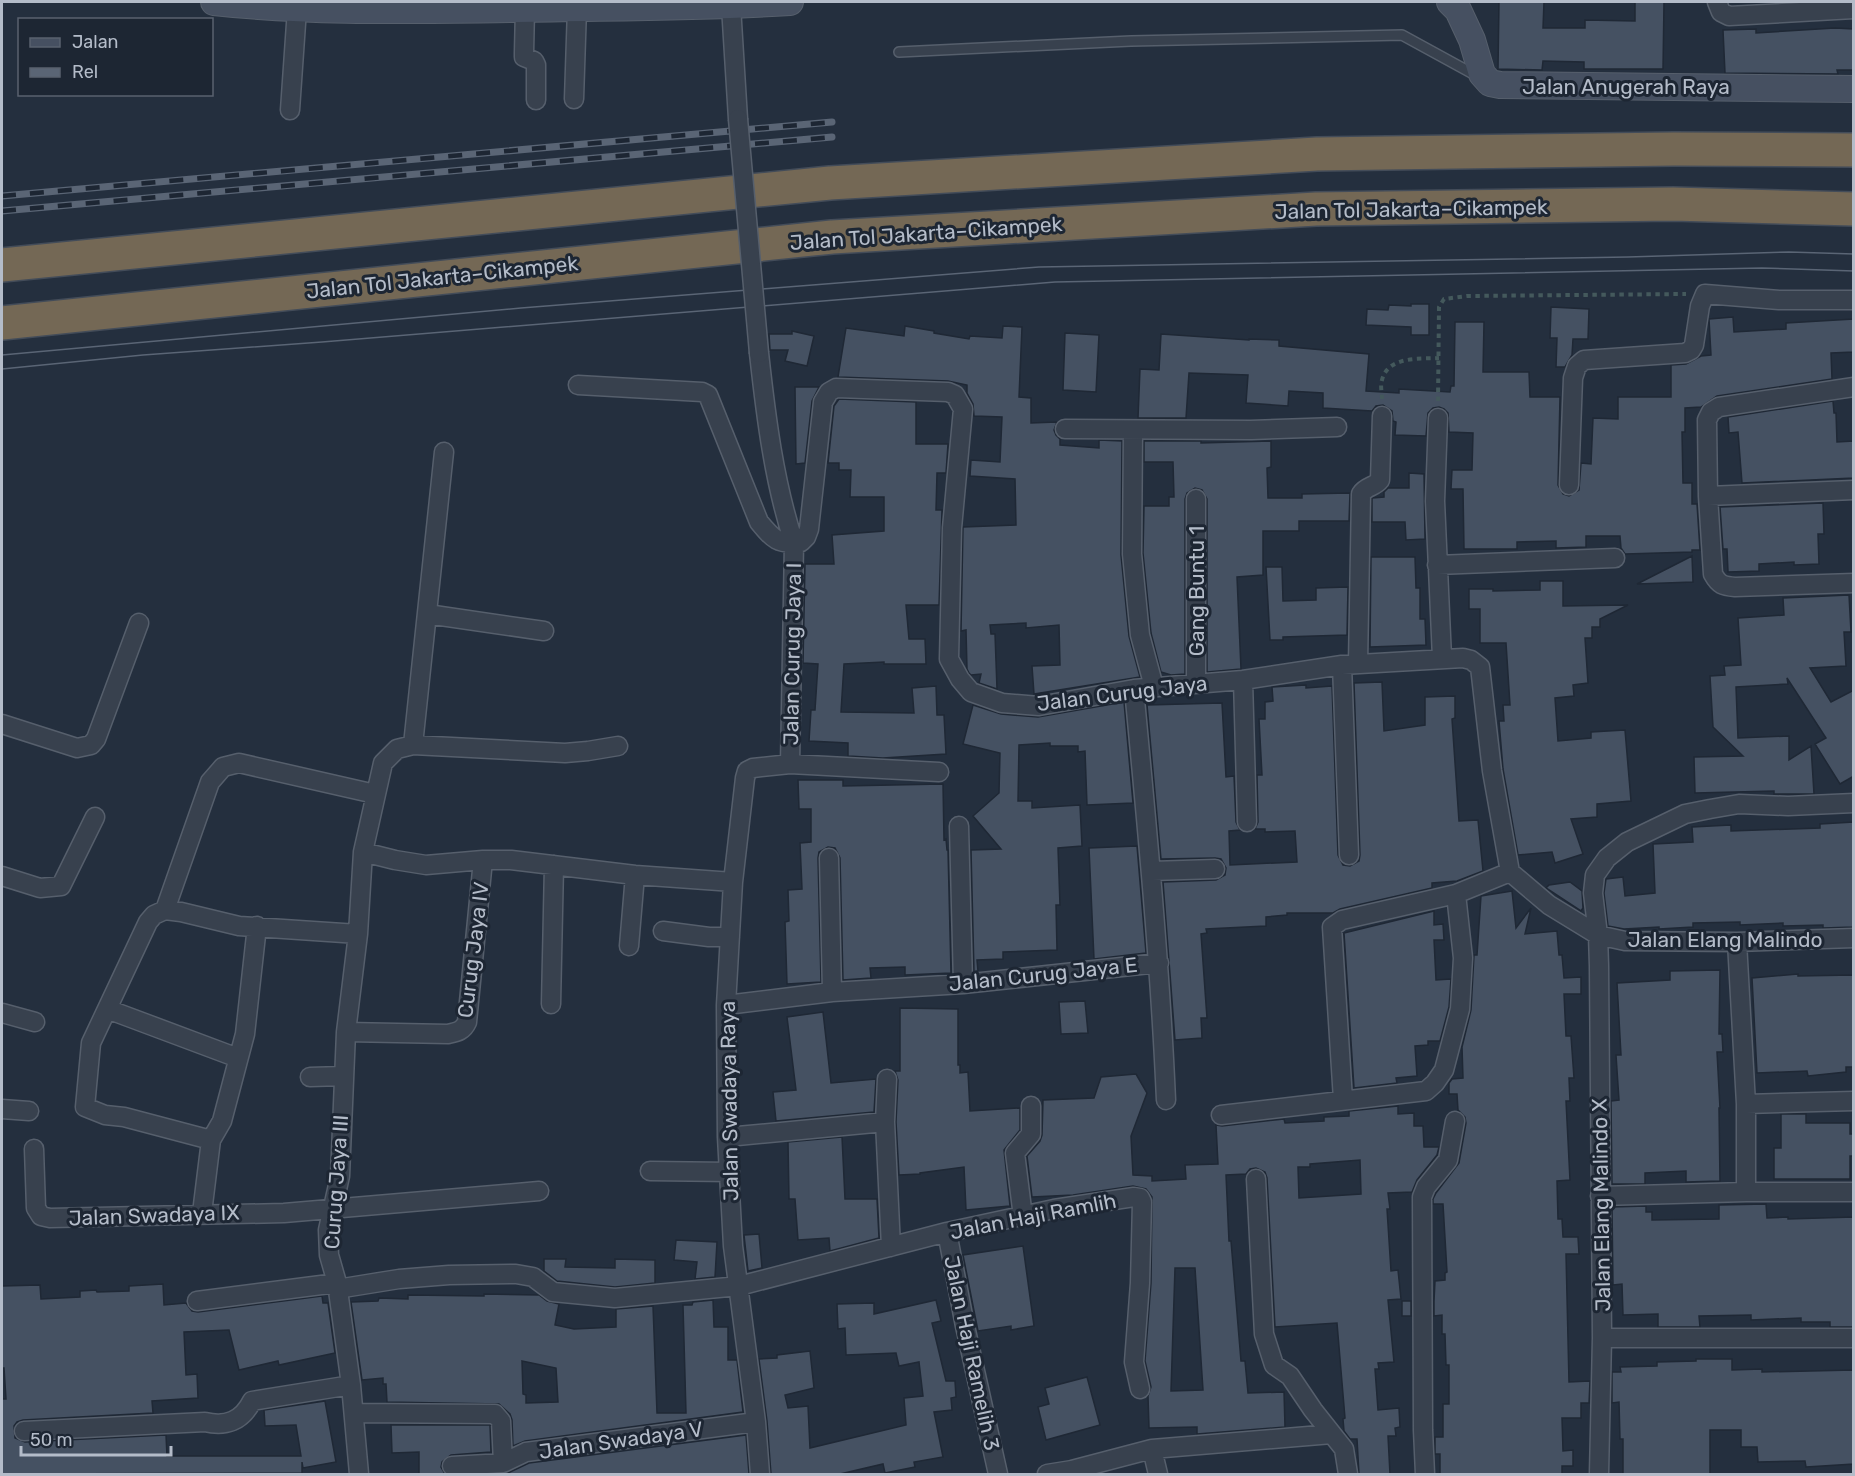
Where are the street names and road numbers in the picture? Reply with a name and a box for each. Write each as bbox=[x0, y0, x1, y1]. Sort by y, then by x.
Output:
street label: Jalan Anugerah Raya bbox=[1522, 74, 1730, 99]
street label: Jalan Tol Jakarta–Cikampek bbox=[1274, 194, 1548, 224]
street label: Jalan Tol Jakarta–Cikampek bbox=[789, 211, 1063, 255]
street label: Jalan Tol Jakarta–Cikampek bbox=[305, 250, 579, 304]
street label: Gang Buntu 1 bbox=[1184, 526, 1209, 656]
street label: Jalan Curug Jaya I bbox=[778, 563, 806, 745]
street label: Jalan Curug Jaya bbox=[1035, 670, 1209, 716]
street label: Curug Jaya IV bbox=[452, 880, 494, 1019]
street label: Jalan Elang Malindo bbox=[1628, 927, 1822, 952]
street label: Jalan Curug Jaya E bbox=[947, 952, 1139, 996]
street label: Jalan Swadaya Raya bbox=[715, 1001, 743, 1201]
street label: Jalan Elang Malindo X bbox=[1587, 1098, 1615, 1312]
street label: Curug Jaya III bbox=[319, 1114, 353, 1250]
street label: Jalan Haji Ramlih bbox=[948, 1188, 1118, 1244]
street label: Jalan Swadaya IX bbox=[68, 1200, 240, 1230]
street label: Jalan Haji Ramelih 3 bbox=[939, 1253, 1005, 1453]
street label: Jalan Swadaya V bbox=[537, 1416, 705, 1464]

